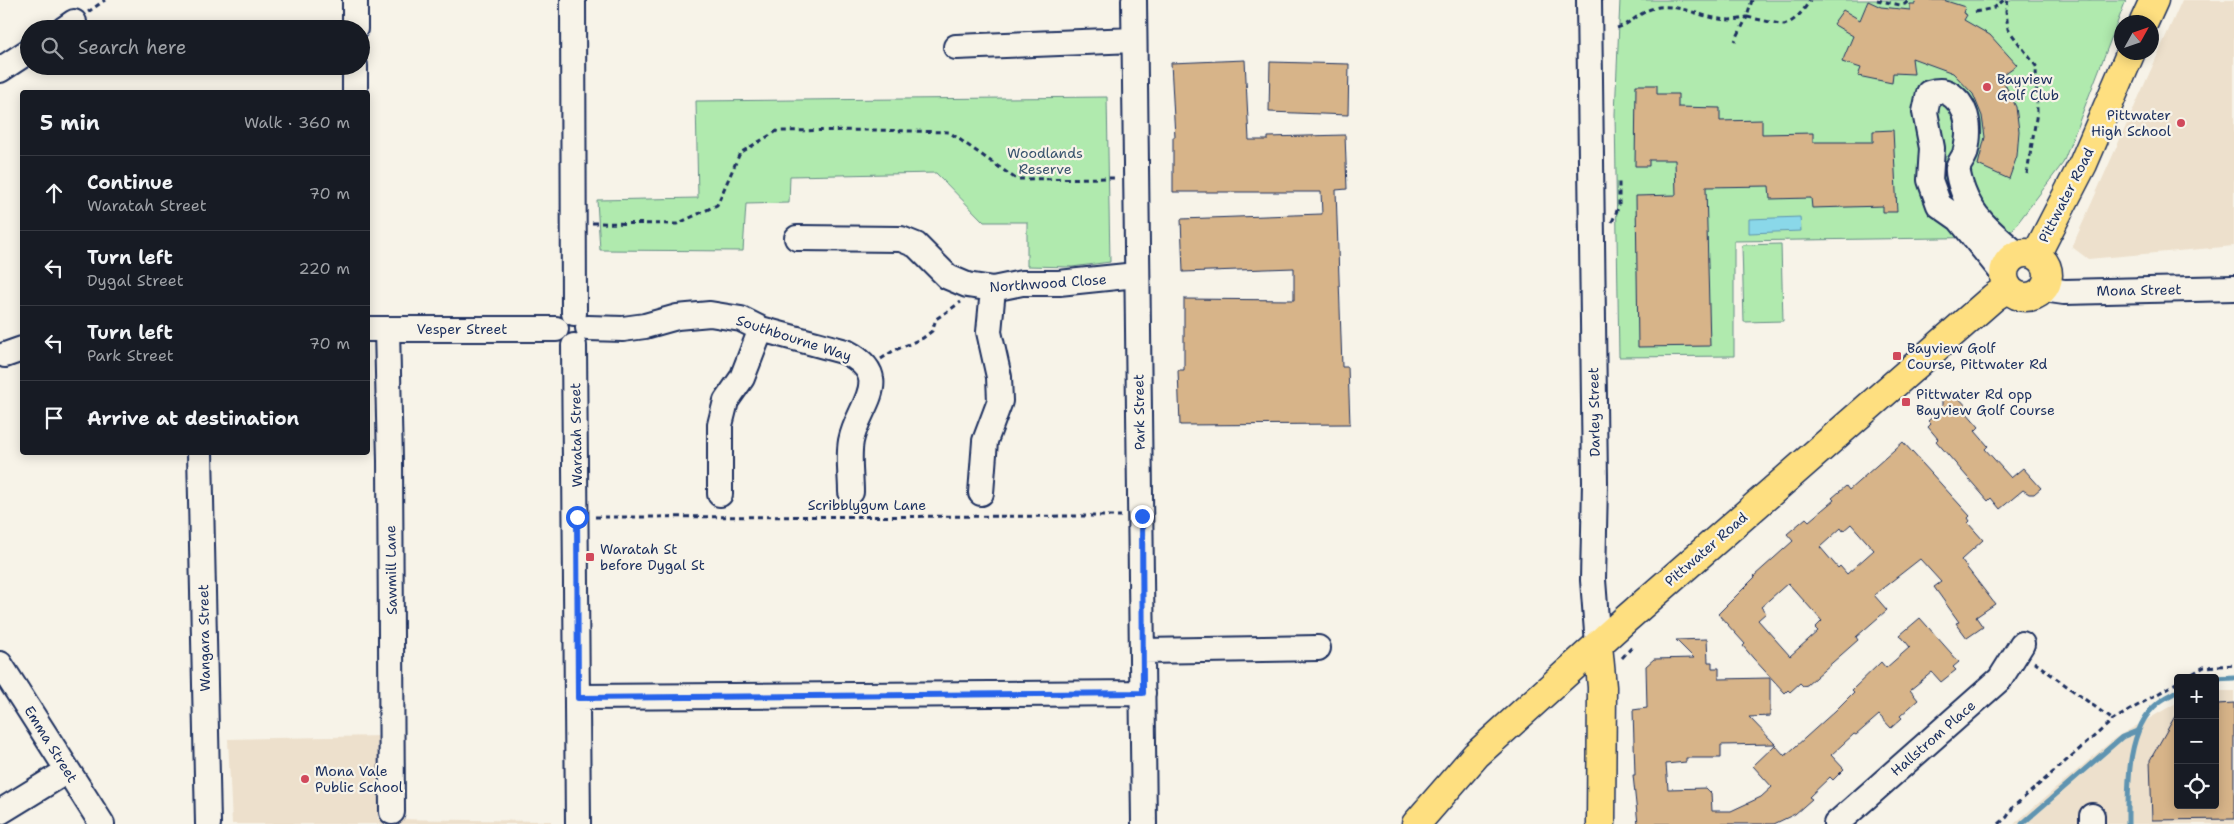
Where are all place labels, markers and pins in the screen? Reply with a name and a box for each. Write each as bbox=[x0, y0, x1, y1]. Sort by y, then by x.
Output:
place label: Bayview Golf Club bbox=[1997, 70, 2059, 104]
marker: Bayview Golf Club bbox=[1981, 81, 1993, 93]
place label: Pittwater High School bbox=[2091, 106, 2172, 140]
marker: Pittwater High School bbox=[2175, 117, 2187, 129]
place label: Bayview Golf Course, Pittwater Rd bbox=[1907, 339, 2047, 373]
marker: Bayview Golf Course, Pittwater Rd bbox=[1891, 350, 1903, 362]
place label: Pittwater Rd opp Bayview Golf Course bbox=[1916, 385, 2055, 419]
marker: Pittwater Rd opp Bayview Golf Course bbox=[1900, 396, 1912, 408]
place label: Waratah St before Dygal St bbox=[600, 540, 705, 574]
marker: Waratah St before Dygal St bbox=[584, 551, 596, 563]
place label: Mona Vale Public School bbox=[315, 762, 404, 796]
marker: Mona Vale Public School bbox=[299, 773, 311, 785]

